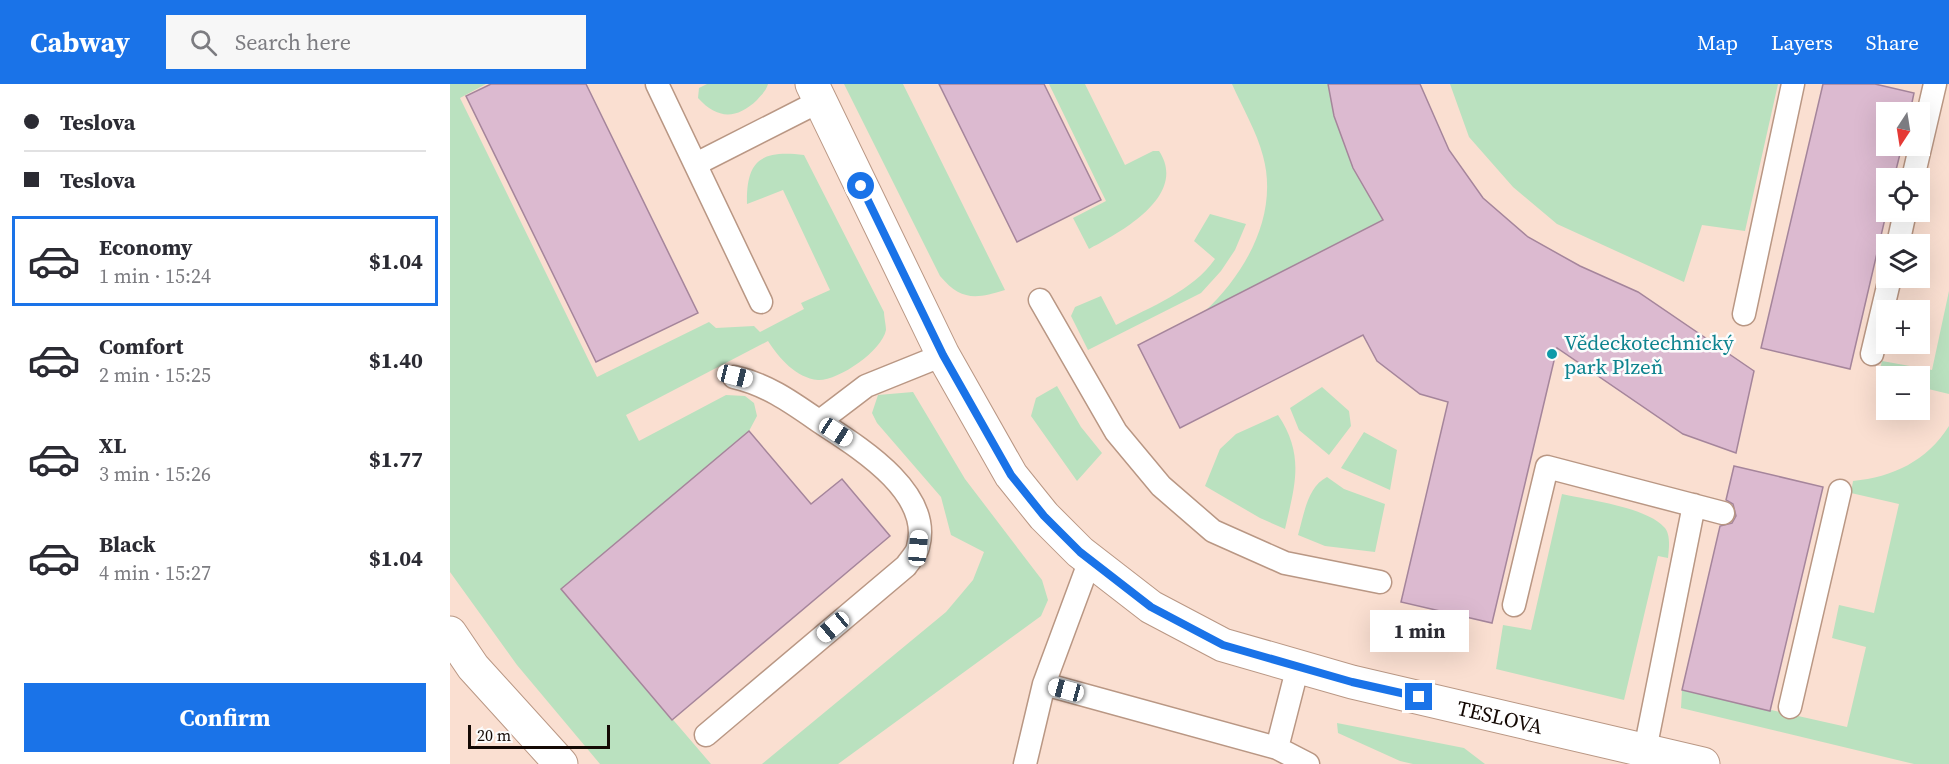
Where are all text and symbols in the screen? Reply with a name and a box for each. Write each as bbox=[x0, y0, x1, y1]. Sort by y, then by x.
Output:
search box bbox=[166, 15, 586, 69]
text: Cabway bbox=[30, 23, 130, 61]
icon: search bbox=[187, 26, 220, 59]
text: Search here bbox=[235, 27, 351, 57]
text: Map bbox=[1697, 28, 1738, 57]
text: Layers bbox=[1771, 28, 1833, 57]
text: Share bbox=[1866, 28, 1919, 57]
north arrow bbox=[1876, 102, 1930, 156]
map controls bbox=[1876, 102, 1930, 420]
text: Teslova bbox=[60, 107, 135, 137]
text: Teslova bbox=[60, 165, 135, 195]
button: locate bbox=[1876, 168, 1930, 222]
route start bbox=[847, 172, 874, 199]
text: Economy bbox=[99, 232, 193, 262]
icon: car bbox=[27, 234, 81, 288]
button: layers bbox=[1876, 234, 1930, 288]
text: $1.04 bbox=[369, 246, 423, 276]
text: 1 min · 15:24 bbox=[99, 262, 211, 290]
button: + bbox=[1876, 300, 1930, 354]
place label: Vědeckotechnický park Plzeň bbox=[1564, 328, 1734, 381]
text: Comfort bbox=[99, 331, 183, 361]
icon: car bbox=[27, 333, 81, 387]
text: $1.40 bbox=[369, 345, 423, 375]
marker: Vědeckotechnický park Plzeň bbox=[1545, 347, 1559, 361]
text: 2 min · 15:25 bbox=[99, 361, 211, 389]
car bbox=[715, 363, 755, 389]
button: − bbox=[1876, 366, 1930, 420]
car bbox=[816, 415, 856, 449]
text: XL bbox=[99, 430, 126, 460]
icon: car bbox=[27, 432, 81, 486]
text: $1.77 bbox=[369, 444, 423, 474]
text: 3 min · 15:26 bbox=[99, 460, 211, 488]
text: Black bbox=[99, 529, 156, 559]
car bbox=[907, 529, 929, 567]
icon: car bbox=[27, 531, 81, 585]
text: $1.04 bbox=[369, 543, 423, 573]
text: 4 min · 15:27 bbox=[99, 559, 211, 587]
car bbox=[813, 609, 853, 645]
callout: 1 min bbox=[1370, 610, 1468, 652]
text: 1 min bbox=[1394, 617, 1445, 645]
car bbox=[1046, 677, 1086, 703]
button: Confirm bbox=[24, 683, 426, 752]
route end bbox=[1405, 683, 1432, 710]
street label: TESLOVA bbox=[1454, 693, 1546, 741]
scale bar bbox=[468, 722, 610, 750]
text: 20 m bbox=[477, 724, 511, 746]

